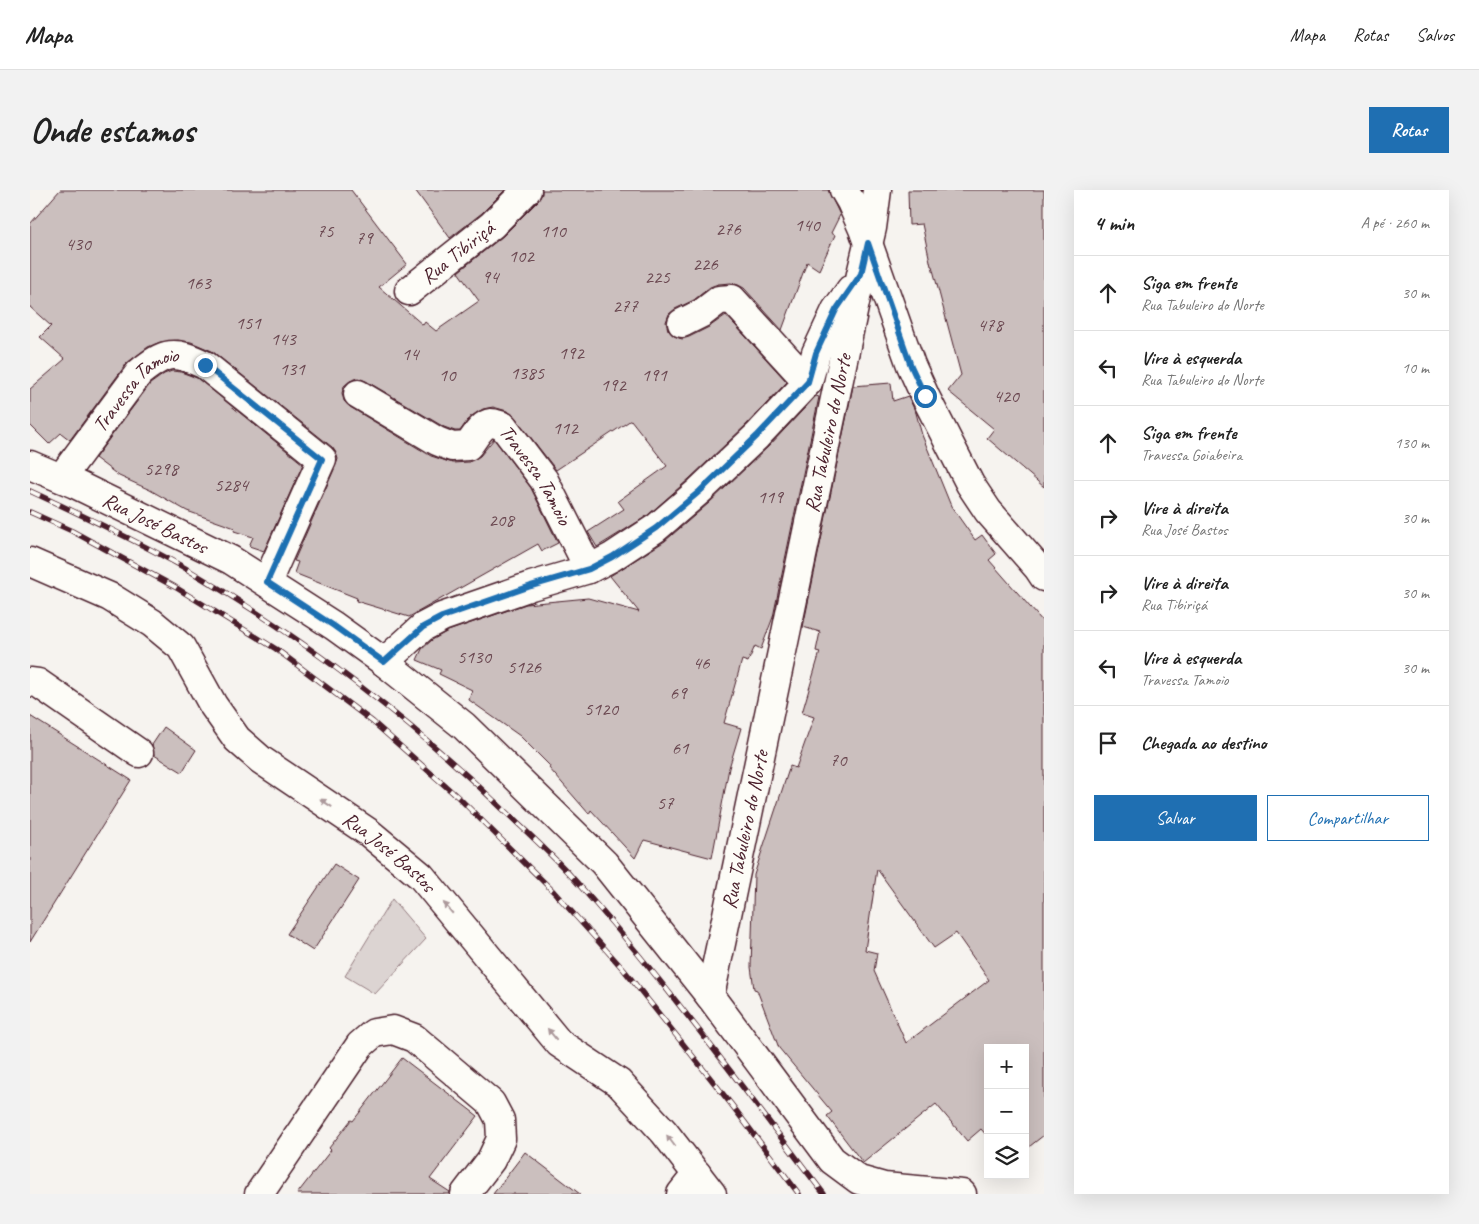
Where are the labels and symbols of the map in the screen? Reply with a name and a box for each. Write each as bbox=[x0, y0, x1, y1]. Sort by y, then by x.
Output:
house number: 140 bbox=[794, 213, 821, 237]
street label: Rua Tibiriçá bbox=[415, 214, 501, 290]
house number: 276 bbox=[715, 217, 742, 241]
house number: 75 bbox=[316, 219, 335, 243]
house number: 110 bbox=[540, 219, 567, 243]
house number: 79 bbox=[355, 226, 374, 250]
house number: 430 bbox=[65, 232, 92, 256]
house number: 102 bbox=[508, 244, 535, 268]
house number: 226 bbox=[692, 252, 719, 276]
house number: 94 bbox=[481, 265, 501, 289]
house number: 225 bbox=[644, 265, 671, 289]
house number: 163 bbox=[185, 271, 212, 295]
house number: 277 bbox=[612, 294, 639, 318]
house number: 151 bbox=[235, 311, 262, 335]
house number: 478 bbox=[977, 313, 1005, 337]
house number: 143 bbox=[270, 327, 297, 351]
house number: 192 bbox=[558, 341, 585, 365]
street label: Travessa Tamoio bbox=[87, 342, 180, 437]
house number: 14 bbox=[401, 342, 421, 366]
street label: Rua Tabuleiro do Norte bbox=[798, 349, 857, 515]
route end bbox=[194, 354, 217, 377]
house number: 131 bbox=[279, 357, 306, 381]
house number: 1385 bbox=[510, 361, 546, 385]
house number: 10 bbox=[438, 363, 457, 387]
house number: 191 bbox=[641, 363, 668, 387]
house number: 192 bbox=[600, 373, 627, 397]
house number: 420 bbox=[993, 384, 1020, 408]
route start bbox=[914, 385, 937, 408]
house number: 112 bbox=[552, 416, 579, 440]
street label: Travessa Tamoio bbox=[494, 419, 578, 531]
house number: 5298 bbox=[144, 457, 181, 481]
house number: 5284 bbox=[214, 473, 251, 497]
house number: 119 bbox=[757, 485, 784, 509]
street label: Rua José Bastos bbox=[98, 486, 214, 560]
house number: 208 bbox=[488, 508, 516, 532]
house number: 5130 bbox=[457, 645, 493, 669]
house number: 46 bbox=[692, 651, 711, 675]
house number: 5126 bbox=[507, 655, 543, 679]
house number: 69 bbox=[669, 681, 688, 705]
house number: 5120 bbox=[584, 697, 620, 721]
house number: 61 bbox=[671, 736, 690, 760]
street label: Rua Tabuleiro do Norte bbox=[716, 746, 774, 911]
house number: 70 bbox=[829, 748, 848, 772]
house number: 57 bbox=[656, 791, 675, 815]
one-way arrow bbox=[319, 798, 332, 808]
street label: Rua José Bastos bbox=[338, 806, 443, 899]
one-way arrow bbox=[443, 902, 454, 915]
one-way arrow bbox=[546, 1027, 557, 1040]
one-way arrow bbox=[666, 1135, 677, 1148]

